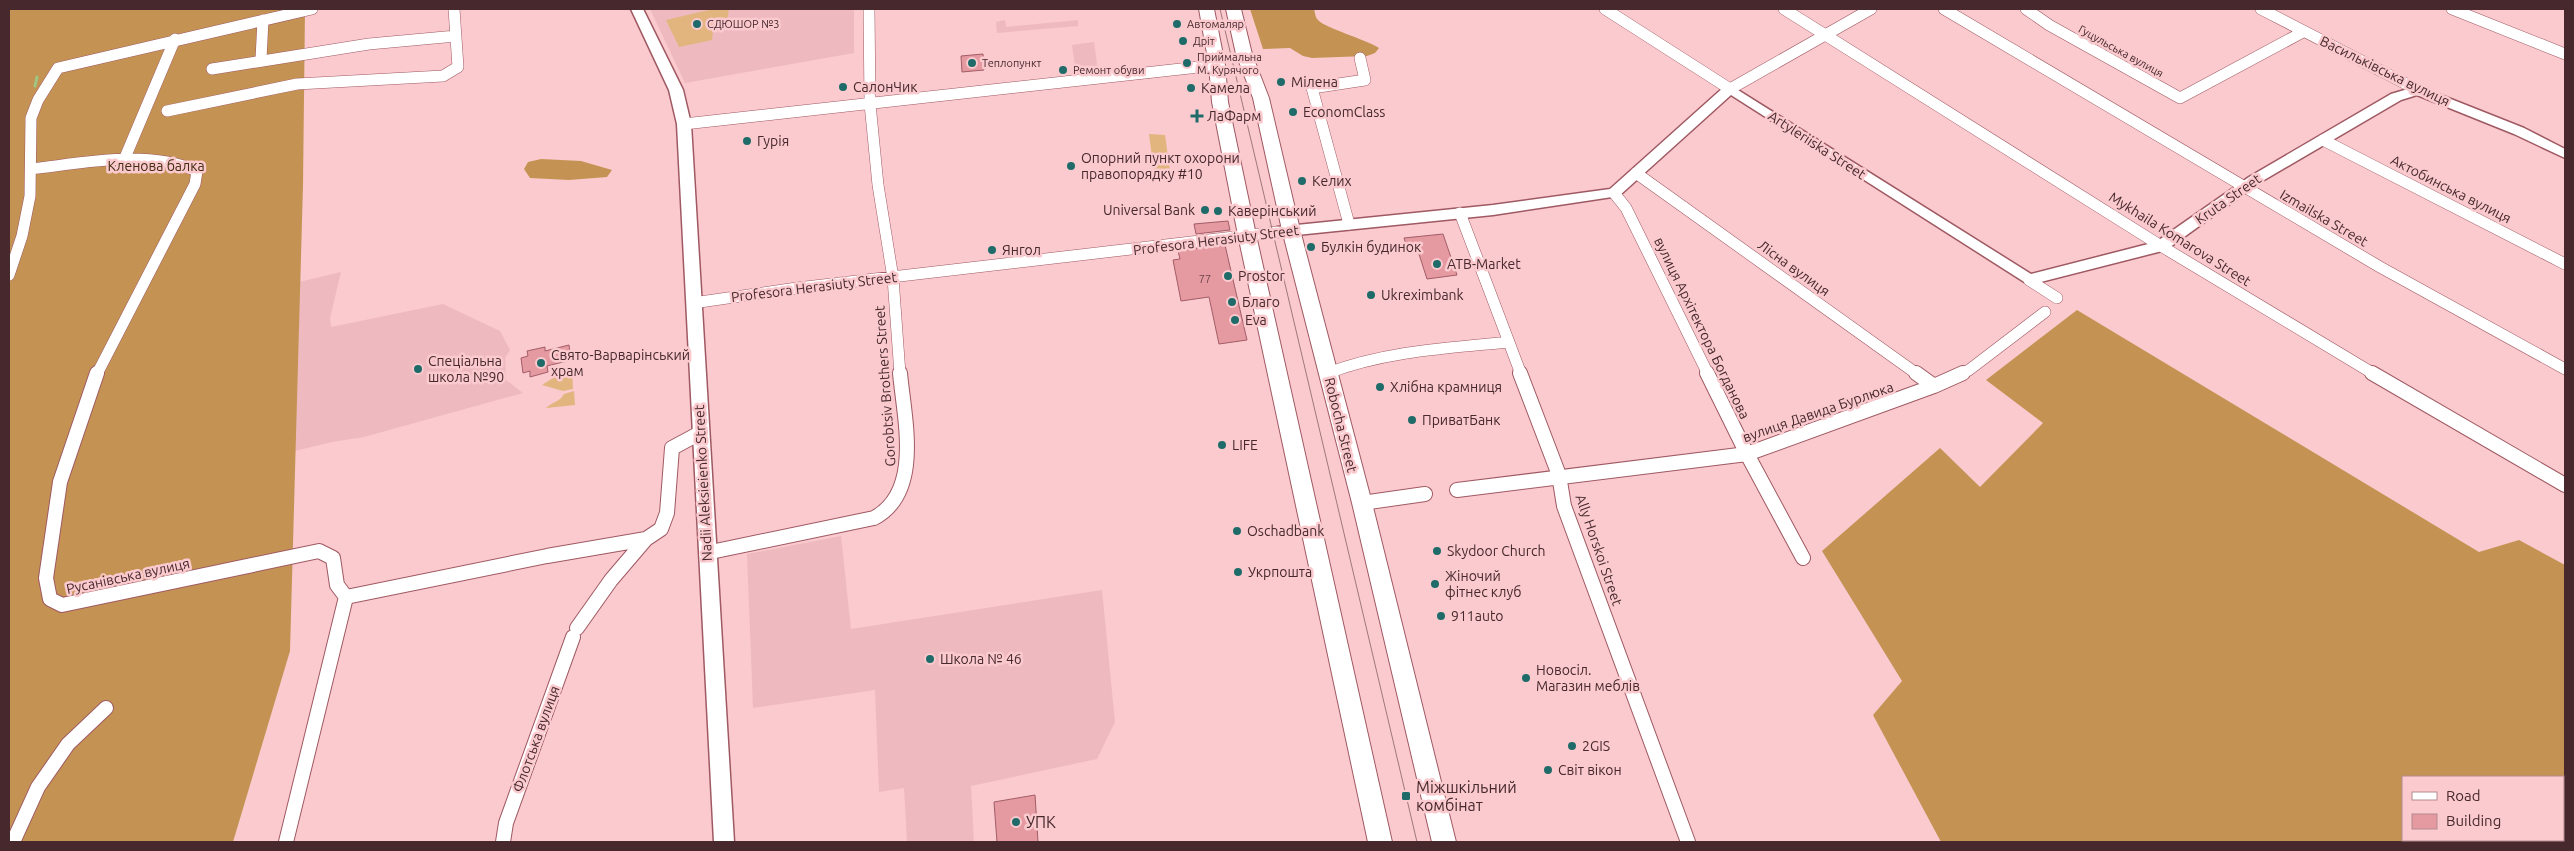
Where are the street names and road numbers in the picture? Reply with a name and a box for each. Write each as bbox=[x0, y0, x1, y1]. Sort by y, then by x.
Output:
street label: Гуцульська вулиця bbox=[2076, 23, 2166, 79]
street label: Васильківська вулиця bbox=[2317, 33, 2453, 109]
street label: Artyleriiska Street bbox=[1765, 108, 1869, 183]
street label: Актобинська вулиця bbox=[2388, 152, 2514, 226]
street label: Kruta Street bbox=[2192, 170, 2264, 228]
street label: Izmailska Street bbox=[2277, 186, 2371, 250]
street label: Mykhaila Komarova Street bbox=[2106, 189, 2254, 290]
street label: Profesora Herasiuty Street bbox=[1132, 222, 1300, 258]
street label: вулиця Архітектора Богданова bbox=[1651, 235, 1753, 421]
street label: Лісна вулиця bbox=[1755, 237, 1833, 299]
street label: Profesora Herasiuty Street bbox=[730, 269, 898, 305]
street label: Gorobtsiv Brothers Street bbox=[871, 304, 899, 467]
street label: Robocha Street bbox=[1321, 376, 1361, 475]
street label: вулиця Давида Бурлюка bbox=[1741, 379, 1895, 445]
street label: Nadii Aleksieienko Street bbox=[691, 404, 715, 562]
street label: Ally Horskoi Street bbox=[1572, 492, 1626, 608]
street label: Русанівська вулиця bbox=[65, 555, 191, 597]
street label: Флотська вулиця bbox=[509, 684, 563, 794]

